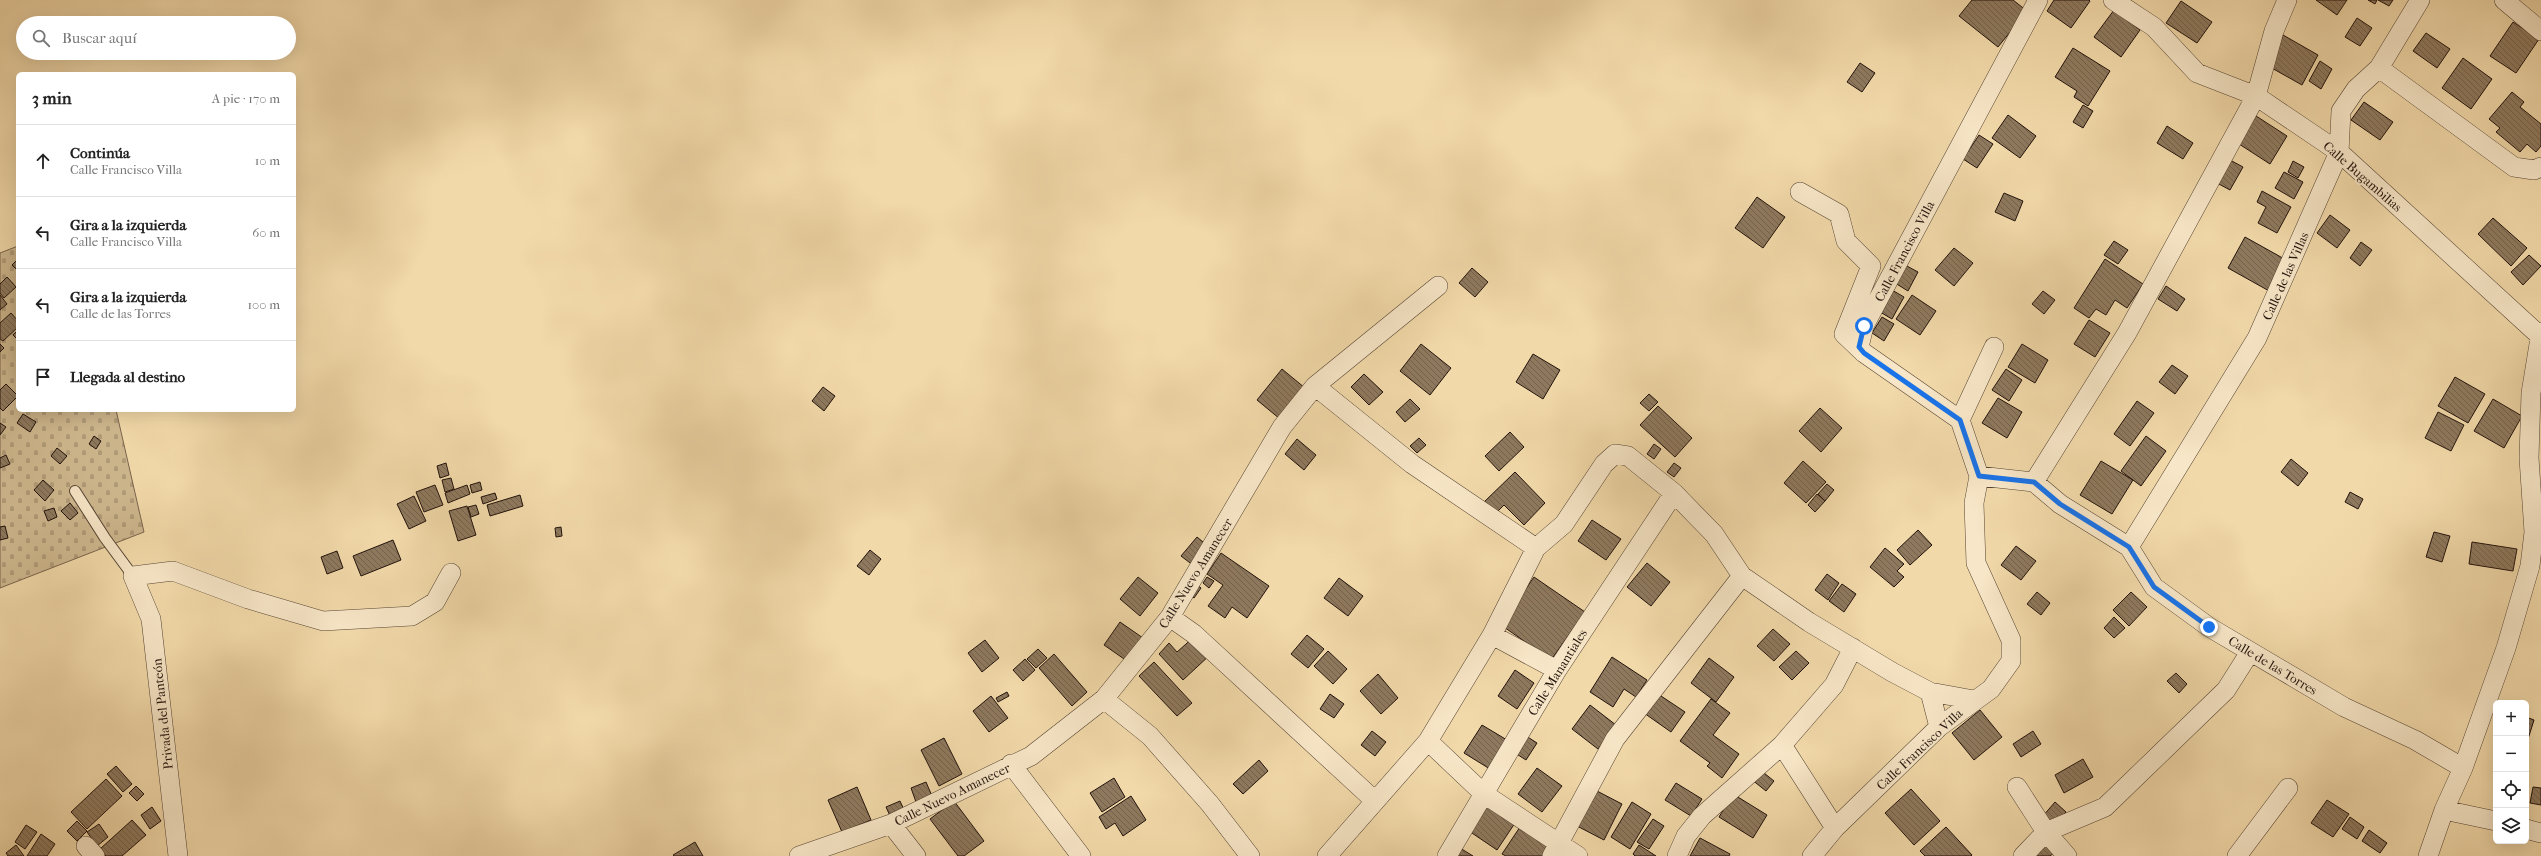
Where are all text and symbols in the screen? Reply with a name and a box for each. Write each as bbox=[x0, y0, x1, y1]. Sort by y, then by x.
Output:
search box bbox=[16, 16, 296, 60]
icon: search bbox=[30, 27, 52, 49]
text: Buscar aquí bbox=[62, 29, 137, 47]
text: 3 min bbox=[32, 88, 72, 108]
text: A pie · 170 m bbox=[212, 91, 280, 106]
street label: Calle Bugambilias bbox=[2320, 138, 2405, 215]
text: Continúa bbox=[70, 144, 130, 162]
icon: ahead bbox=[32, 150, 54, 172]
text: 10 m bbox=[255, 153, 280, 168]
text: Calle Francisco Villa bbox=[70, 162, 182, 177]
street label: Calle Francisco Villa bbox=[1872, 197, 1938, 304]
text: Gira a la izquierda bbox=[70, 216, 186, 234]
icon: left bbox=[32, 222, 54, 244]
text: 60 m bbox=[252, 225, 280, 240]
street label: Calle de las Villas bbox=[2259, 230, 2312, 323]
text: Calle Francisco Villa bbox=[70, 234, 182, 249]
text: Gira a la izquierda bbox=[70, 288, 186, 306]
icon: left bbox=[32, 294, 54, 316]
text: 100 m bbox=[247, 297, 280, 312]
text: Calle de las Torres bbox=[70, 306, 171, 321]
route start bbox=[1855, 317, 1873, 335]
icon: arrive bbox=[32, 366, 54, 388]
text: Llegada al destino bbox=[70, 368, 185, 386]
street label: Calle Nuevo Amanecer bbox=[1155, 515, 1236, 631]
route end bbox=[2200, 618, 2218, 636]
street label: Calle Manantiales bbox=[1525, 626, 1590, 718]
street label: Calle de las Torres bbox=[2226, 633, 2320, 698]
street label: Privada del Panteón bbox=[149, 657, 176, 770]
map controls bbox=[2493, 700, 2529, 844]
button: + bbox=[2493, 700, 2529, 736]
street label: Calle Francisco Villa bbox=[1873, 705, 1966, 793]
button: − bbox=[2493, 736, 2529, 772]
street label: Calle Nuevo Amanecer bbox=[892, 760, 1013, 829]
button: locate bbox=[2493, 772, 2529, 808]
button: layers bbox=[2493, 808, 2529, 844]

